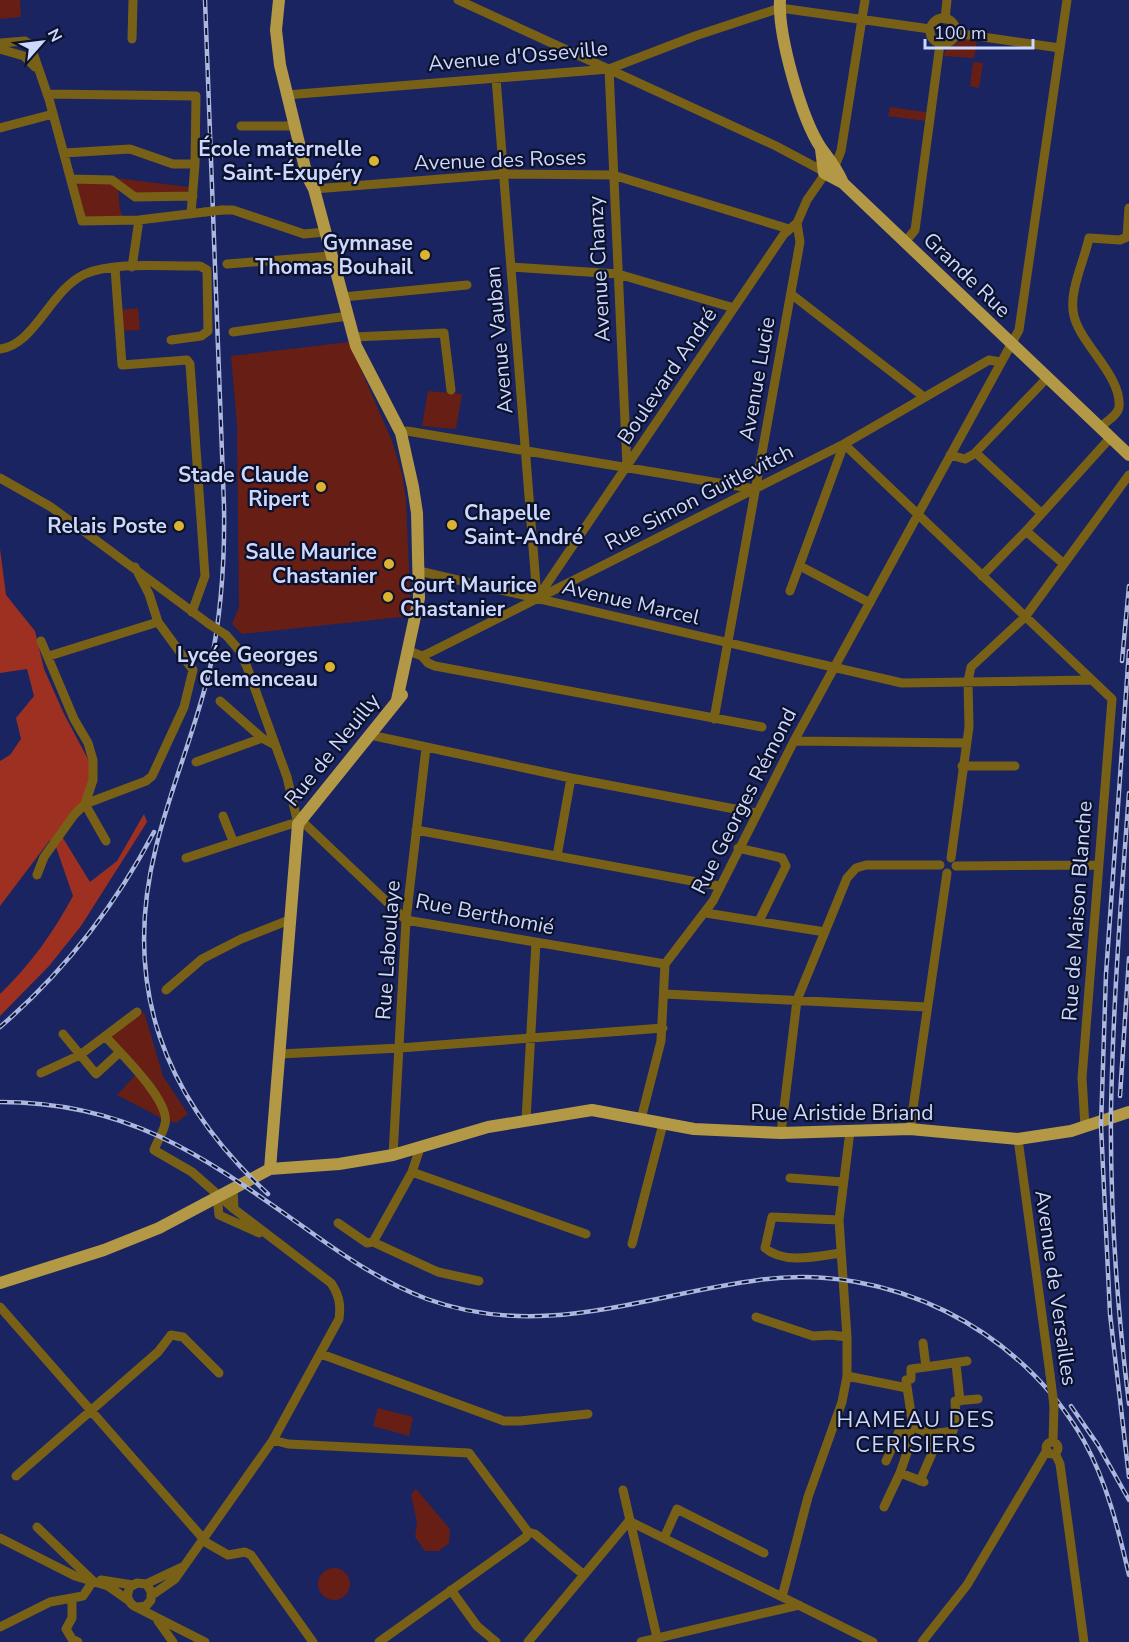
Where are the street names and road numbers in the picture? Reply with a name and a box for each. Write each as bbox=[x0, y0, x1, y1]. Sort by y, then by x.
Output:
street label: Avenue d'Osseville bbox=[427, 34, 609, 78]
street label: Avenue des Roses bbox=[413, 143, 587, 177]
street label: Avenue Chanzy bbox=[581, 195, 617, 343]
street label: Grande Rue bbox=[917, 226, 1017, 324]
street label: Avenue Vauban bbox=[479, 265, 519, 415]
street label: Boulevard André bbox=[611, 302, 723, 450]
street label: Avenue Lucie bbox=[732, 315, 782, 443]
street label: Rue Simon Guitlevitch bbox=[600, 437, 798, 557]
street label: Avenue Marcel bbox=[560, 573, 703, 632]
street label: Rue de Neuilly bbox=[278, 688, 386, 812]
street label: Rue Georges Rémond bbox=[685, 703, 803, 899]
street label: Rue de Maison Blanche bbox=[1055, 800, 1099, 1022]
street label: Rue Laboulaye bbox=[369, 879, 407, 1021]
street label: Rue Berthomié bbox=[413, 887, 557, 941]
street label: Rue Aristide Briand bbox=[750, 1099, 934, 1127]
street label: Avenue de Versailles bbox=[1028, 1188, 1084, 1388]

